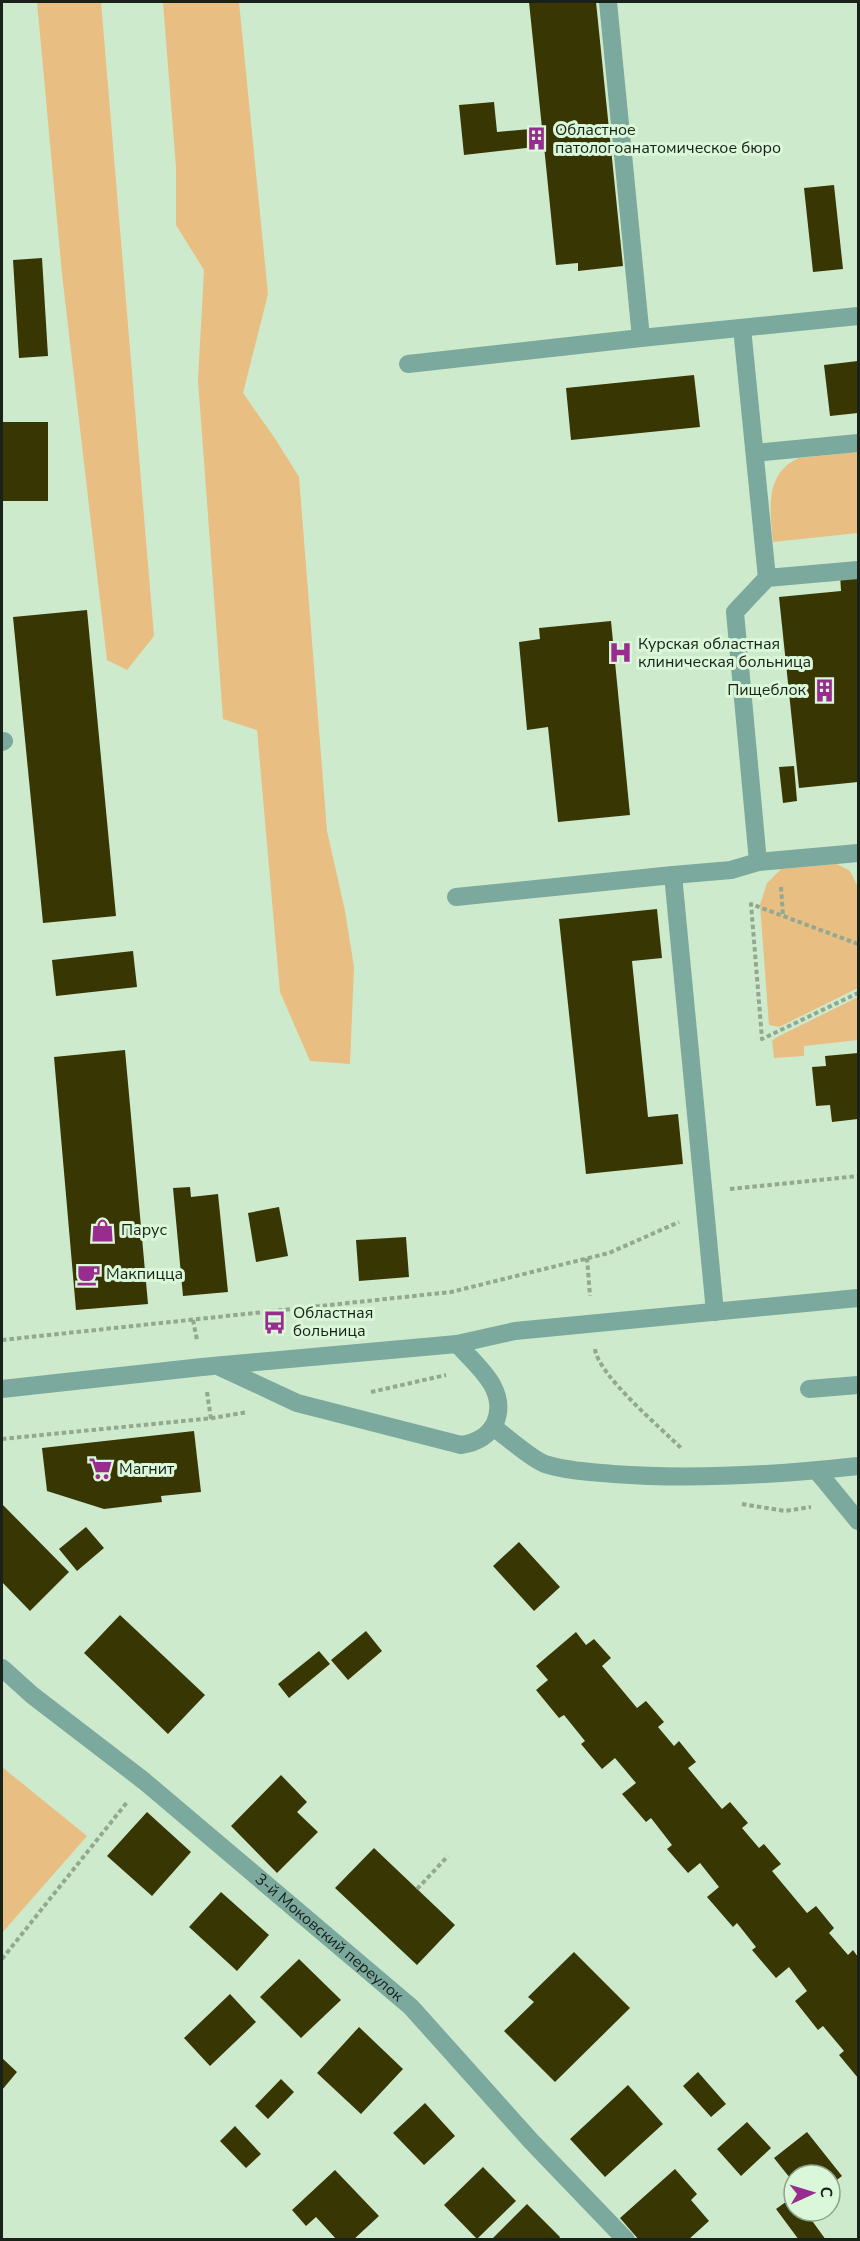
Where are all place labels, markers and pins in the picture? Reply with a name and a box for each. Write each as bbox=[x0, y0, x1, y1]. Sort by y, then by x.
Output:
place label: Областное патологоанатомическое бюро bbox=[555, 119, 781, 159]
building icon: Областное патологоанатомическое бюро bbox=[524, 126, 550, 152]
place label: Курская областная клиническая больница bbox=[638, 633, 811, 673]
hospital icon: Курская областная клиническая больница bbox=[607, 640, 633, 666]
building icon: Пищеблок bbox=[811, 677, 837, 703]
place label: Пищеблок bbox=[727, 679, 807, 701]
shop icon: Парус bbox=[90, 1217, 116, 1243]
place label: Парус bbox=[121, 1219, 167, 1241]
cafe icon: Макпицца bbox=[75, 1261, 101, 1287]
place label: Макпицца bbox=[106, 1263, 183, 1285]
place label: Областная больница bbox=[293, 1302, 373, 1342]
bus stop icon: Областная больница bbox=[262, 1309, 288, 1335]
supermarket icon: Магнит bbox=[88, 1456, 114, 1482]
place label: Магнит bbox=[119, 1458, 175, 1480]

